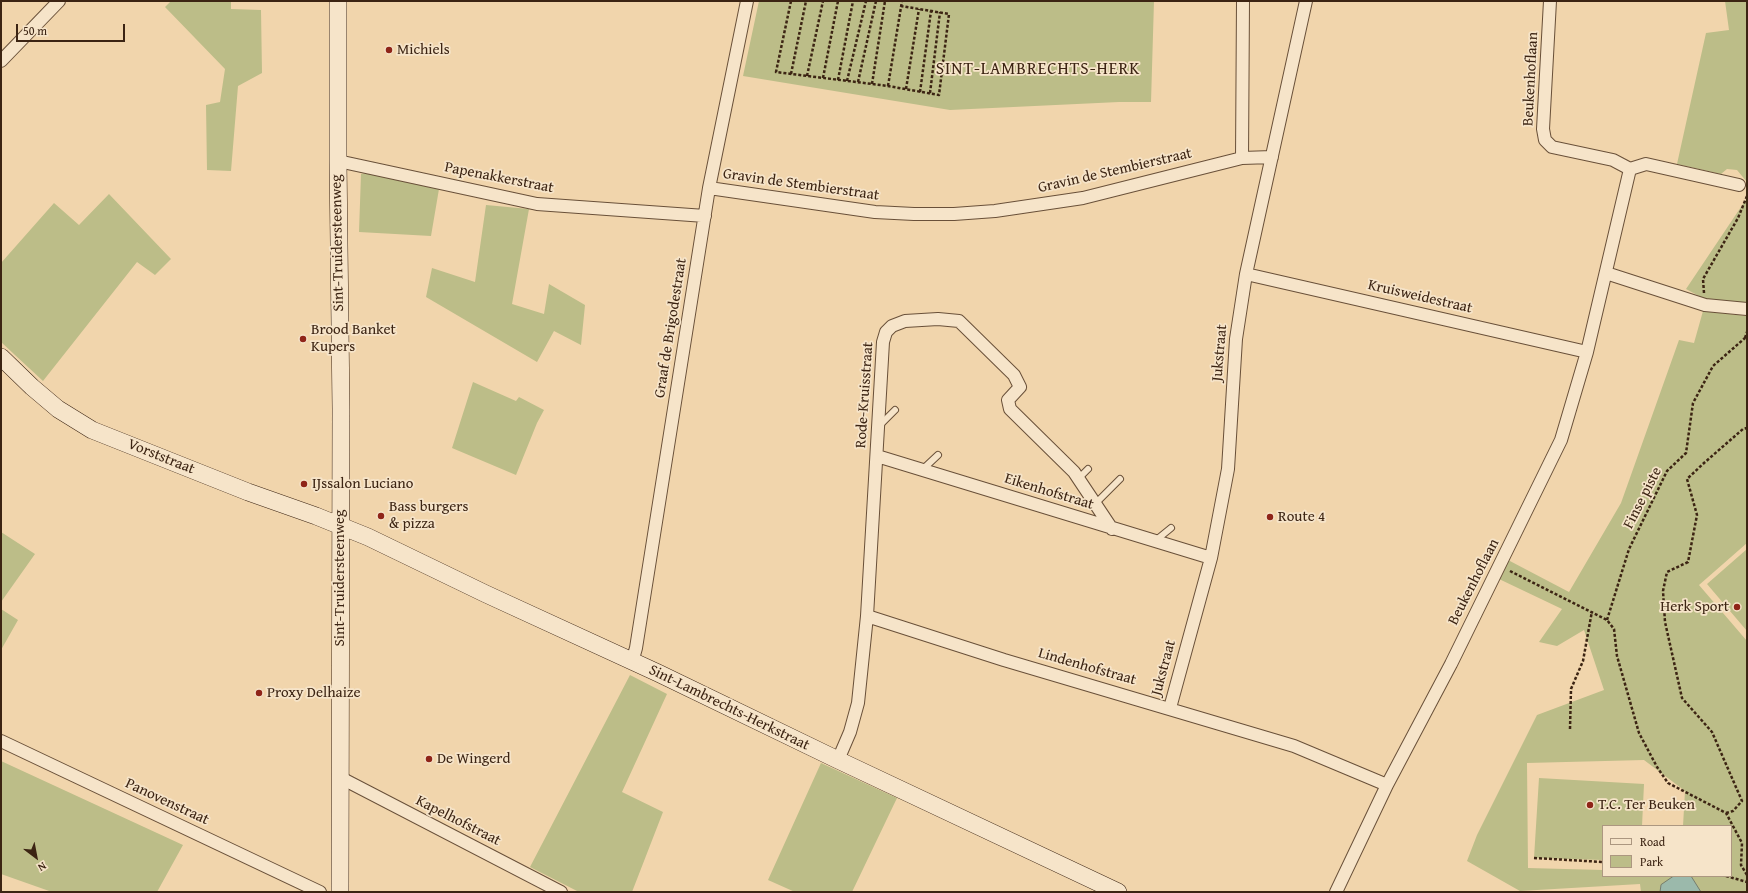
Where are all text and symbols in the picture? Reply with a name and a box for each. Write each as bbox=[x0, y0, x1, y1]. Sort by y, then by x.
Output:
scale bar bbox=[18, 16, 127, 42]
text: 50 m bbox=[23, 22, 47, 39]
street label: Beukenhoflaan bbox=[1520, 32, 1542, 126]
place label: Michiels bbox=[397, 41, 450, 59]
marker: Michiels bbox=[384, 45, 394, 55]
district label: SINT-LAMBRECHTS-HERK bbox=[936, 60, 1140, 80]
street label: Gravin de Stembierstraat bbox=[1036, 145, 1194, 197]
street label: Papenakkerstraat bbox=[443, 159, 555, 197]
street label: Gravin de Stembierstraat bbox=[722, 165, 880, 205]
street label: Sint-Truidersteenweg bbox=[328, 174, 348, 312]
street label: Graaf de Brigodestraat bbox=[651, 257, 691, 399]
street label: Kruisweidestraat bbox=[1366, 276, 1474, 318]
place label: Brood Banket Kupers bbox=[311, 321, 396, 356]
street label: Jukstraat bbox=[1209, 324, 1231, 382]
marker: Brood Banket Kupers bbox=[298, 334, 308, 344]
street label: Rode-Kruisstraat bbox=[852, 341, 878, 449]
street label: Vorststraat bbox=[125, 435, 197, 479]
street label: Finse piste bbox=[1620, 464, 1666, 532]
street label: Eikenhofstraat bbox=[1002, 470, 1096, 514]
place label: IJssalon Luciano bbox=[312, 475, 413, 493]
marker: IJssalon Luciano bbox=[299, 479, 309, 489]
place label: Bass burgers & pizza bbox=[389, 498, 469, 533]
place label: Route 4 bbox=[1278, 508, 1325, 526]
street label: Sint-Truidersteenweg bbox=[331, 509, 349, 647]
marker: Bass burgers & pizza bbox=[376, 511, 386, 521]
marker: Route 4 bbox=[1265, 512, 1275, 522]
street label: Beukenhoflaan bbox=[1445, 536, 1503, 628]
place label: Herk Sport bbox=[1660, 598, 1729, 616]
marker: Herk Sport bbox=[1732, 602, 1742, 612]
street label: Jukstraat bbox=[1148, 638, 1180, 698]
street label: Lindenhofstraat bbox=[1036, 644, 1138, 690]
street label: Sint-Lambrechts-Herkstraat bbox=[646, 661, 812, 755]
place label: Proxy Delhaize bbox=[267, 684, 360, 702]
marker: Proxy Delhaize bbox=[254, 688, 264, 698]
place label: De Wingerd bbox=[437, 750, 510, 768]
marker: De Wingerd bbox=[424, 754, 434, 764]
street label: Panovenstraat bbox=[122, 775, 212, 829]
street label: Kapelhofstraat bbox=[413, 792, 503, 850]
place label: T.C. Ter Beuken bbox=[1598, 796, 1695, 814]
marker: T.C. Ter Beuken bbox=[1585, 800, 1595, 810]
legend bbox=[1602, 825, 1732, 877]
text: Road bbox=[1640, 833, 1665, 850]
north arrow bbox=[16, 837, 56, 877]
text: Park bbox=[1640, 853, 1663, 870]
text: N bbox=[35, 858, 50, 876]

